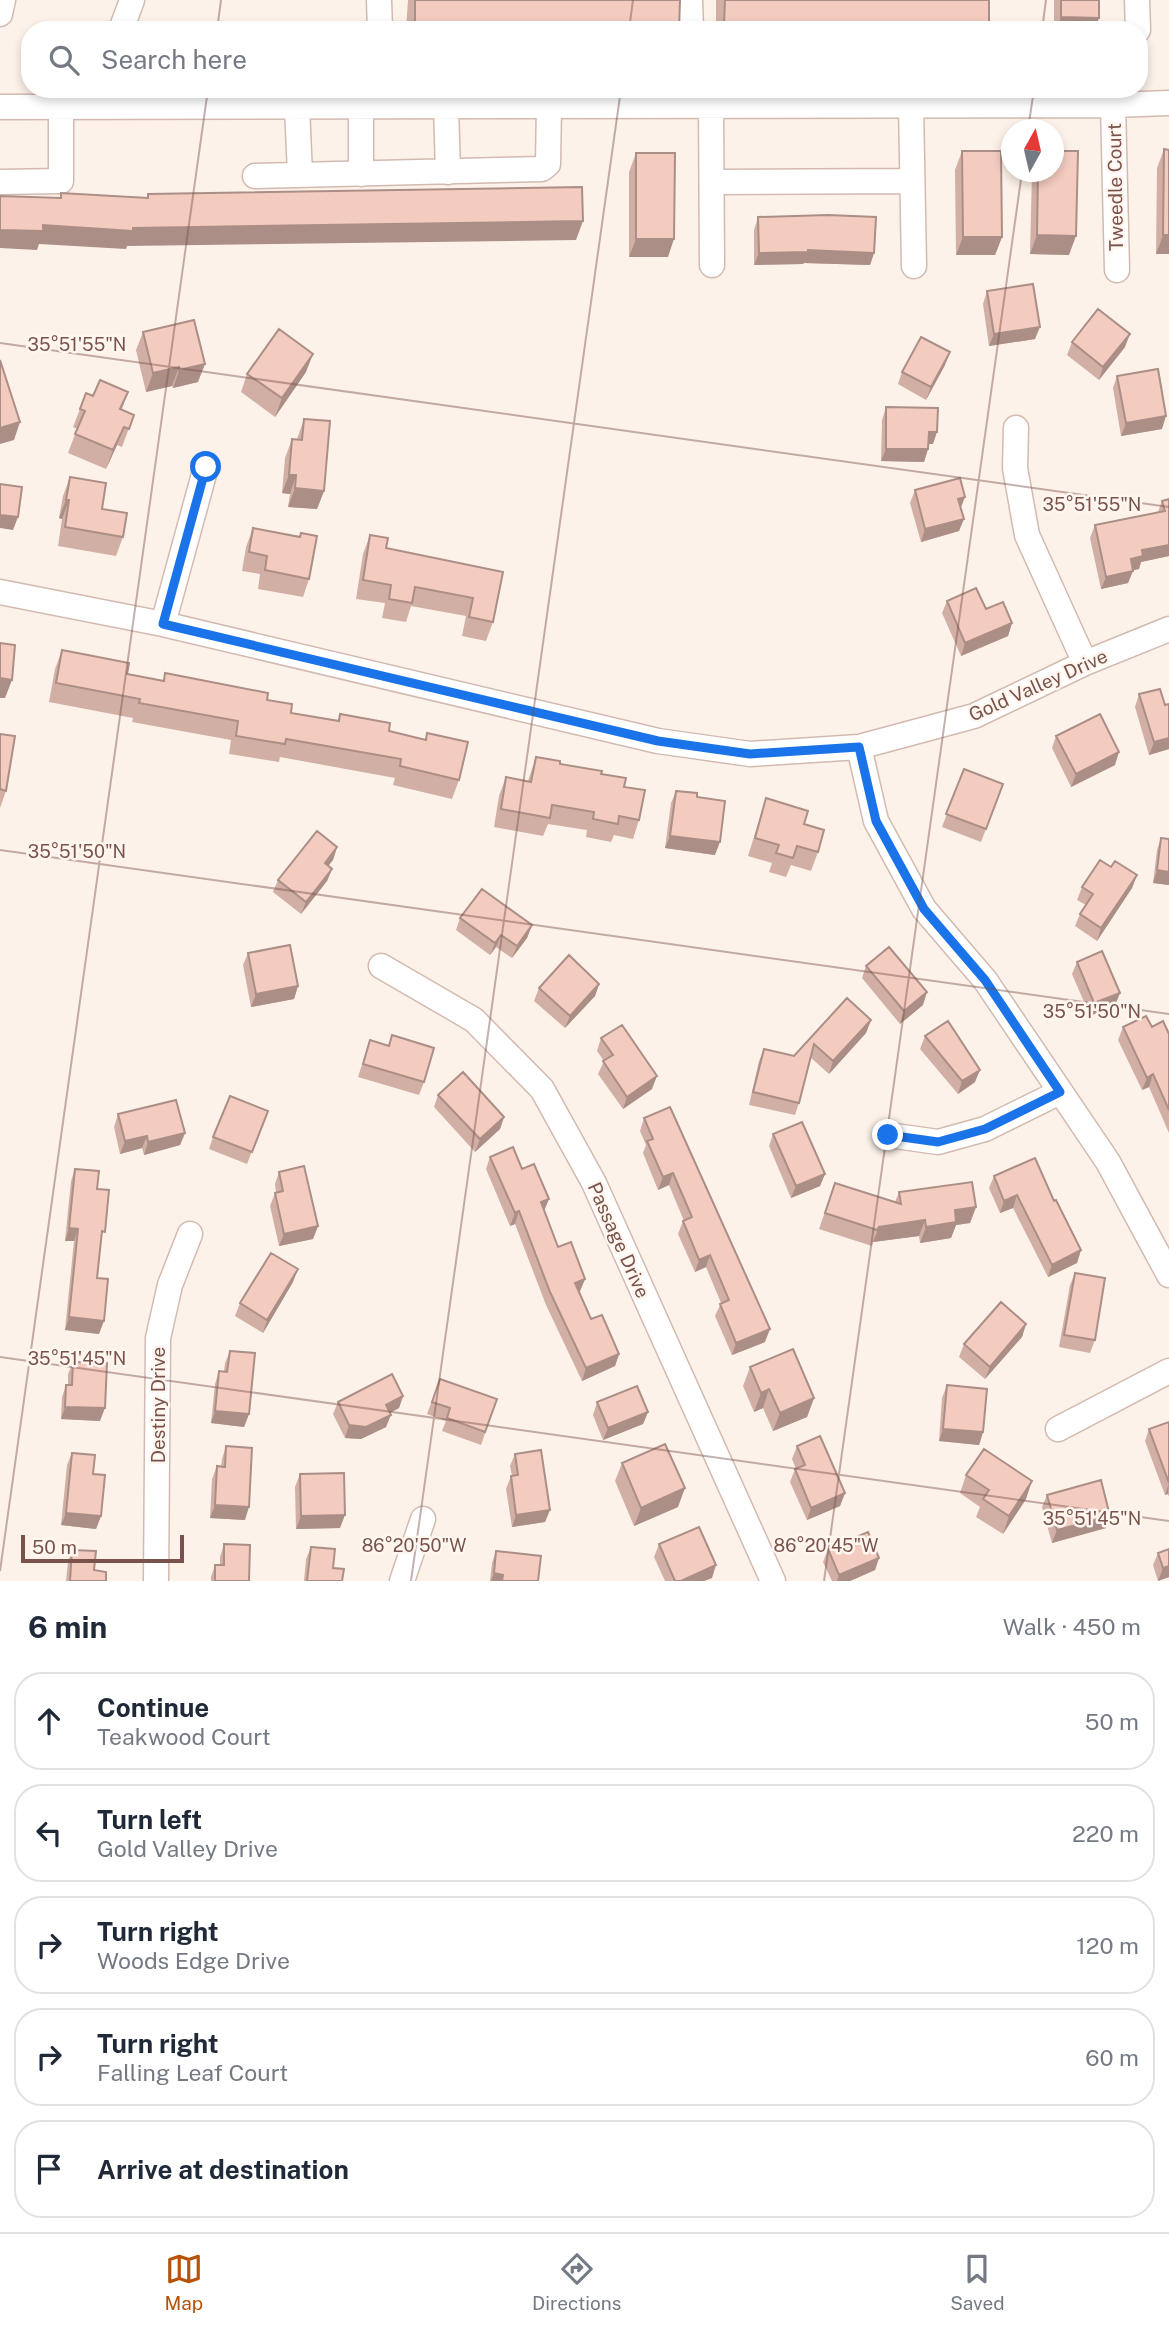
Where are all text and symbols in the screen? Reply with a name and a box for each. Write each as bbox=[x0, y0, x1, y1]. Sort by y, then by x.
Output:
search box bbox=[21, 21, 1148, 98]
icon: search bbox=[45, 41, 83, 79]
text: Search here bbox=[101, 44, 247, 75]
north arrow bbox=[1001, 119, 1064, 182]
street label: Tweedle Court bbox=[1103, 123, 1127, 251]
text: 35°51'55"N bbox=[28, 334, 126, 355]
route start bbox=[190, 451, 221, 482]
text: 35°51'55"N bbox=[1043, 494, 1141, 515]
street label: Gold Valley Drive bbox=[965, 645, 1111, 725]
text: 35°51'50"N bbox=[28, 841, 126, 862]
text: 35°51'50"N bbox=[1043, 1001, 1141, 1022]
route end bbox=[872, 1119, 903, 1150]
street label: Passage Drive bbox=[584, 1179, 654, 1301]
street label: Destiny Drive bbox=[147, 1347, 169, 1463]
text: 35°51'45"N bbox=[28, 1348, 126, 1369]
text: 35°51'45"N bbox=[1043, 1508, 1141, 1529]
scale bar bbox=[21, 1532, 184, 1564]
text: 86°20'50"W bbox=[362, 1535, 466, 1556]
text: 86°20'45"W bbox=[774, 1535, 878, 1556]
text: 50 m bbox=[32, 1536, 77, 1558]
text: 6 min bbox=[28, 1609, 107, 1645]
text: Walk · 450 m bbox=[1003, 1613, 1141, 1640]
text: Continue bbox=[97, 1692, 209, 1723]
icon: ahead bbox=[30, 1702, 68, 1740]
text: 50 m bbox=[1085, 1708, 1139, 1735]
text: Teakwood Court bbox=[97, 1723, 271, 1750]
text: Turn left bbox=[97, 1804, 202, 1835]
icon: left bbox=[30, 1814, 68, 1852]
text: 220 m bbox=[1072, 1820, 1139, 1847]
text: Gold Valley Drive bbox=[97, 1835, 278, 1862]
text: Turn right bbox=[97, 1916, 219, 1947]
icon: right bbox=[30, 1926, 68, 1964]
text: 120 m bbox=[1076, 1932, 1139, 1959]
text: Woods Edge Drive bbox=[97, 1947, 290, 1974]
text: Turn right bbox=[97, 2028, 219, 2059]
icon: right bbox=[30, 2038, 68, 2076]
text: 60 m bbox=[1085, 2044, 1139, 2071]
text: Falling Leaf Court bbox=[97, 2059, 288, 2086]
icon: arrive bbox=[30, 2150, 68, 2188]
text: Arrive at destination bbox=[97, 2154, 349, 2185]
tab: Map bbox=[164, 2250, 203, 2314]
tab: Directions bbox=[532, 2250, 621, 2314]
tab: Saved bbox=[950, 2250, 1005, 2314]

